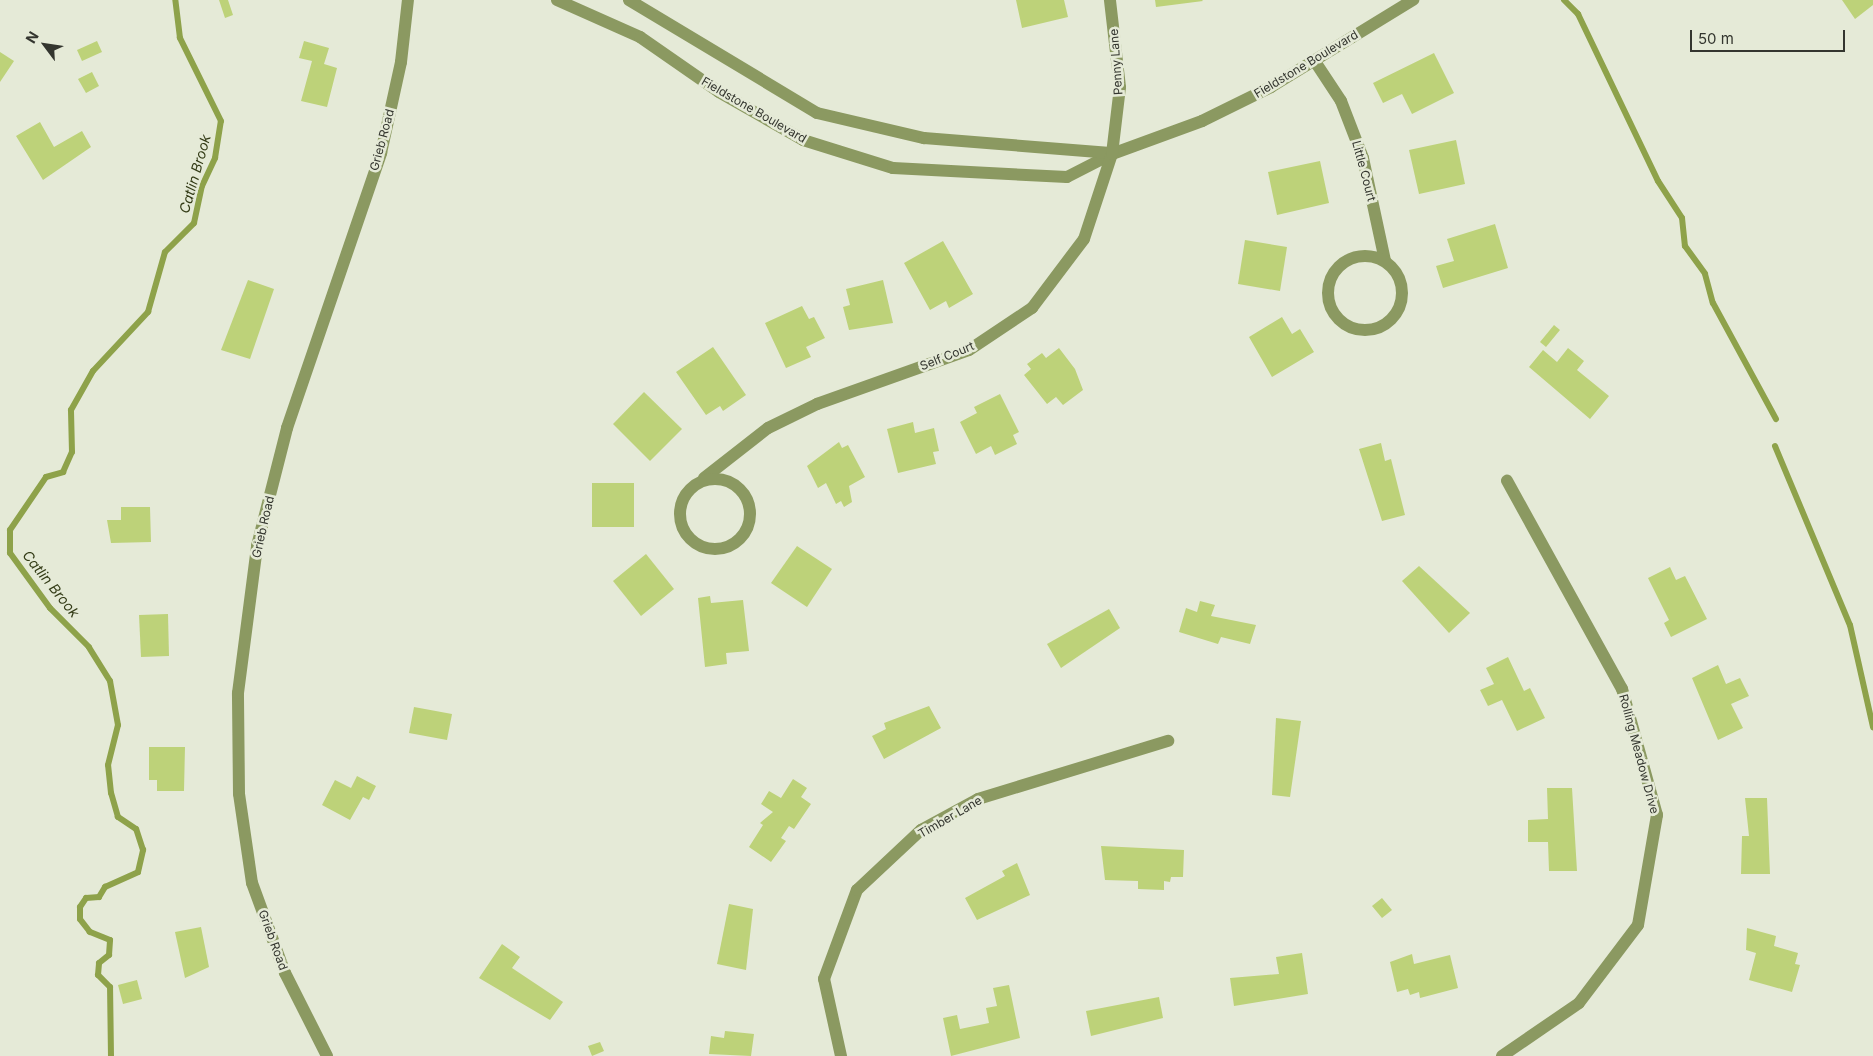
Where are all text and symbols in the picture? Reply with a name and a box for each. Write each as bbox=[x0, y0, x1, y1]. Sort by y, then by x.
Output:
north arrow bbox=[20, 20, 70, 70]
scale bar bbox=[1693, 20, 1848, 52]
street label: Fieldstone Boulevard bbox=[1251, 27, 1361, 101]
text: N bbox=[22, 28, 42, 46]
street label: Penny Lane bbox=[1107, 28, 1125, 96]
text: 50 m bbox=[1698, 29, 1734, 48]
street label: Fieldstone Boulevard bbox=[699, 74, 809, 146]
street label: Grieb Road bbox=[367, 108, 397, 172]
water label: Catlin Brook bbox=[176, 133, 214, 215]
street label: Little Court bbox=[1349, 139, 1379, 203]
street label: Self Court bbox=[918, 339, 976, 373]
street label: Grieb Road bbox=[249, 495, 277, 559]
water label: Catlin Brook bbox=[19, 547, 83, 621]
street label: Rolling Meadow Drive bbox=[1616, 693, 1662, 815]
street label: Timber Lane bbox=[916, 793, 984, 841]
street label: Grieb Road bbox=[255, 908, 291, 972]

